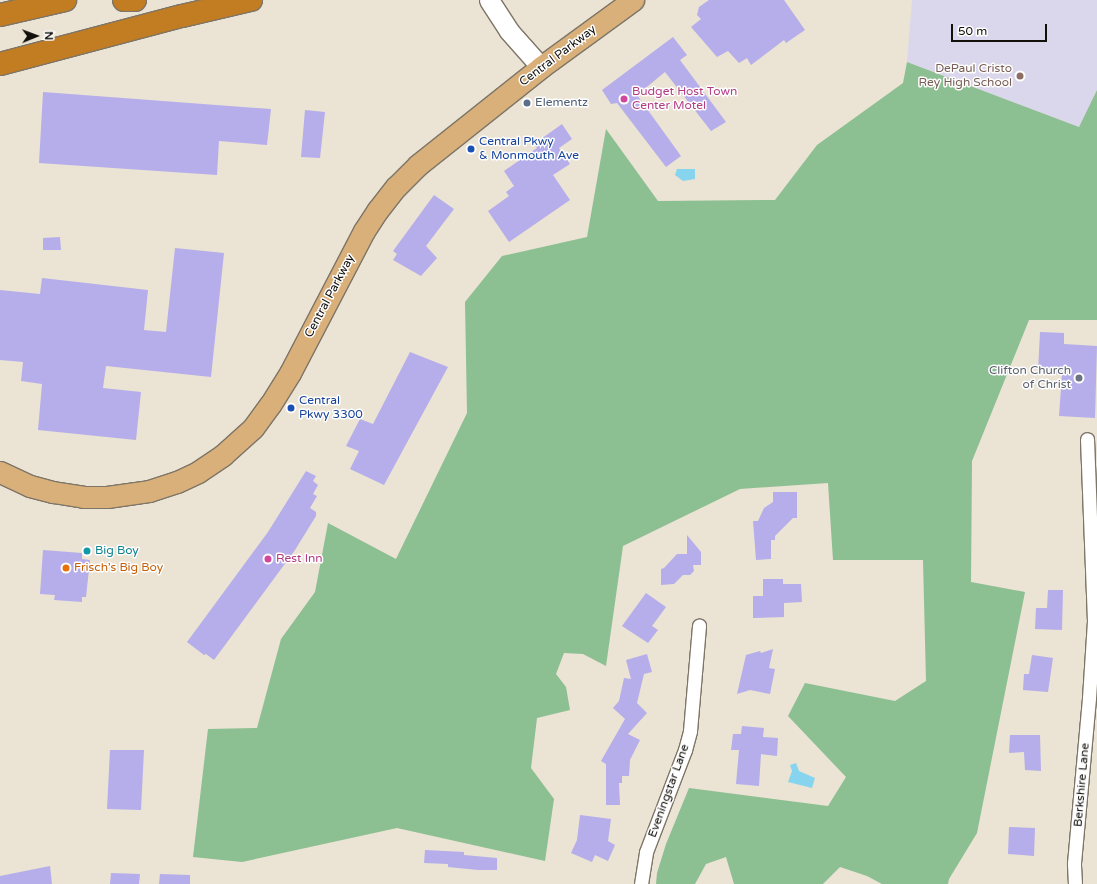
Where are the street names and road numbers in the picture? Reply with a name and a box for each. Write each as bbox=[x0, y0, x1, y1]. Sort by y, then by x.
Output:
street label: Central Parkway bbox=[517, 22, 599, 90]
street label: Central Parkway bbox=[302, 252, 358, 340]
street label: Eveningstar Lane bbox=[645, 742, 693, 840]
street label: Berkshire Lane bbox=[1071, 742, 1093, 828]

